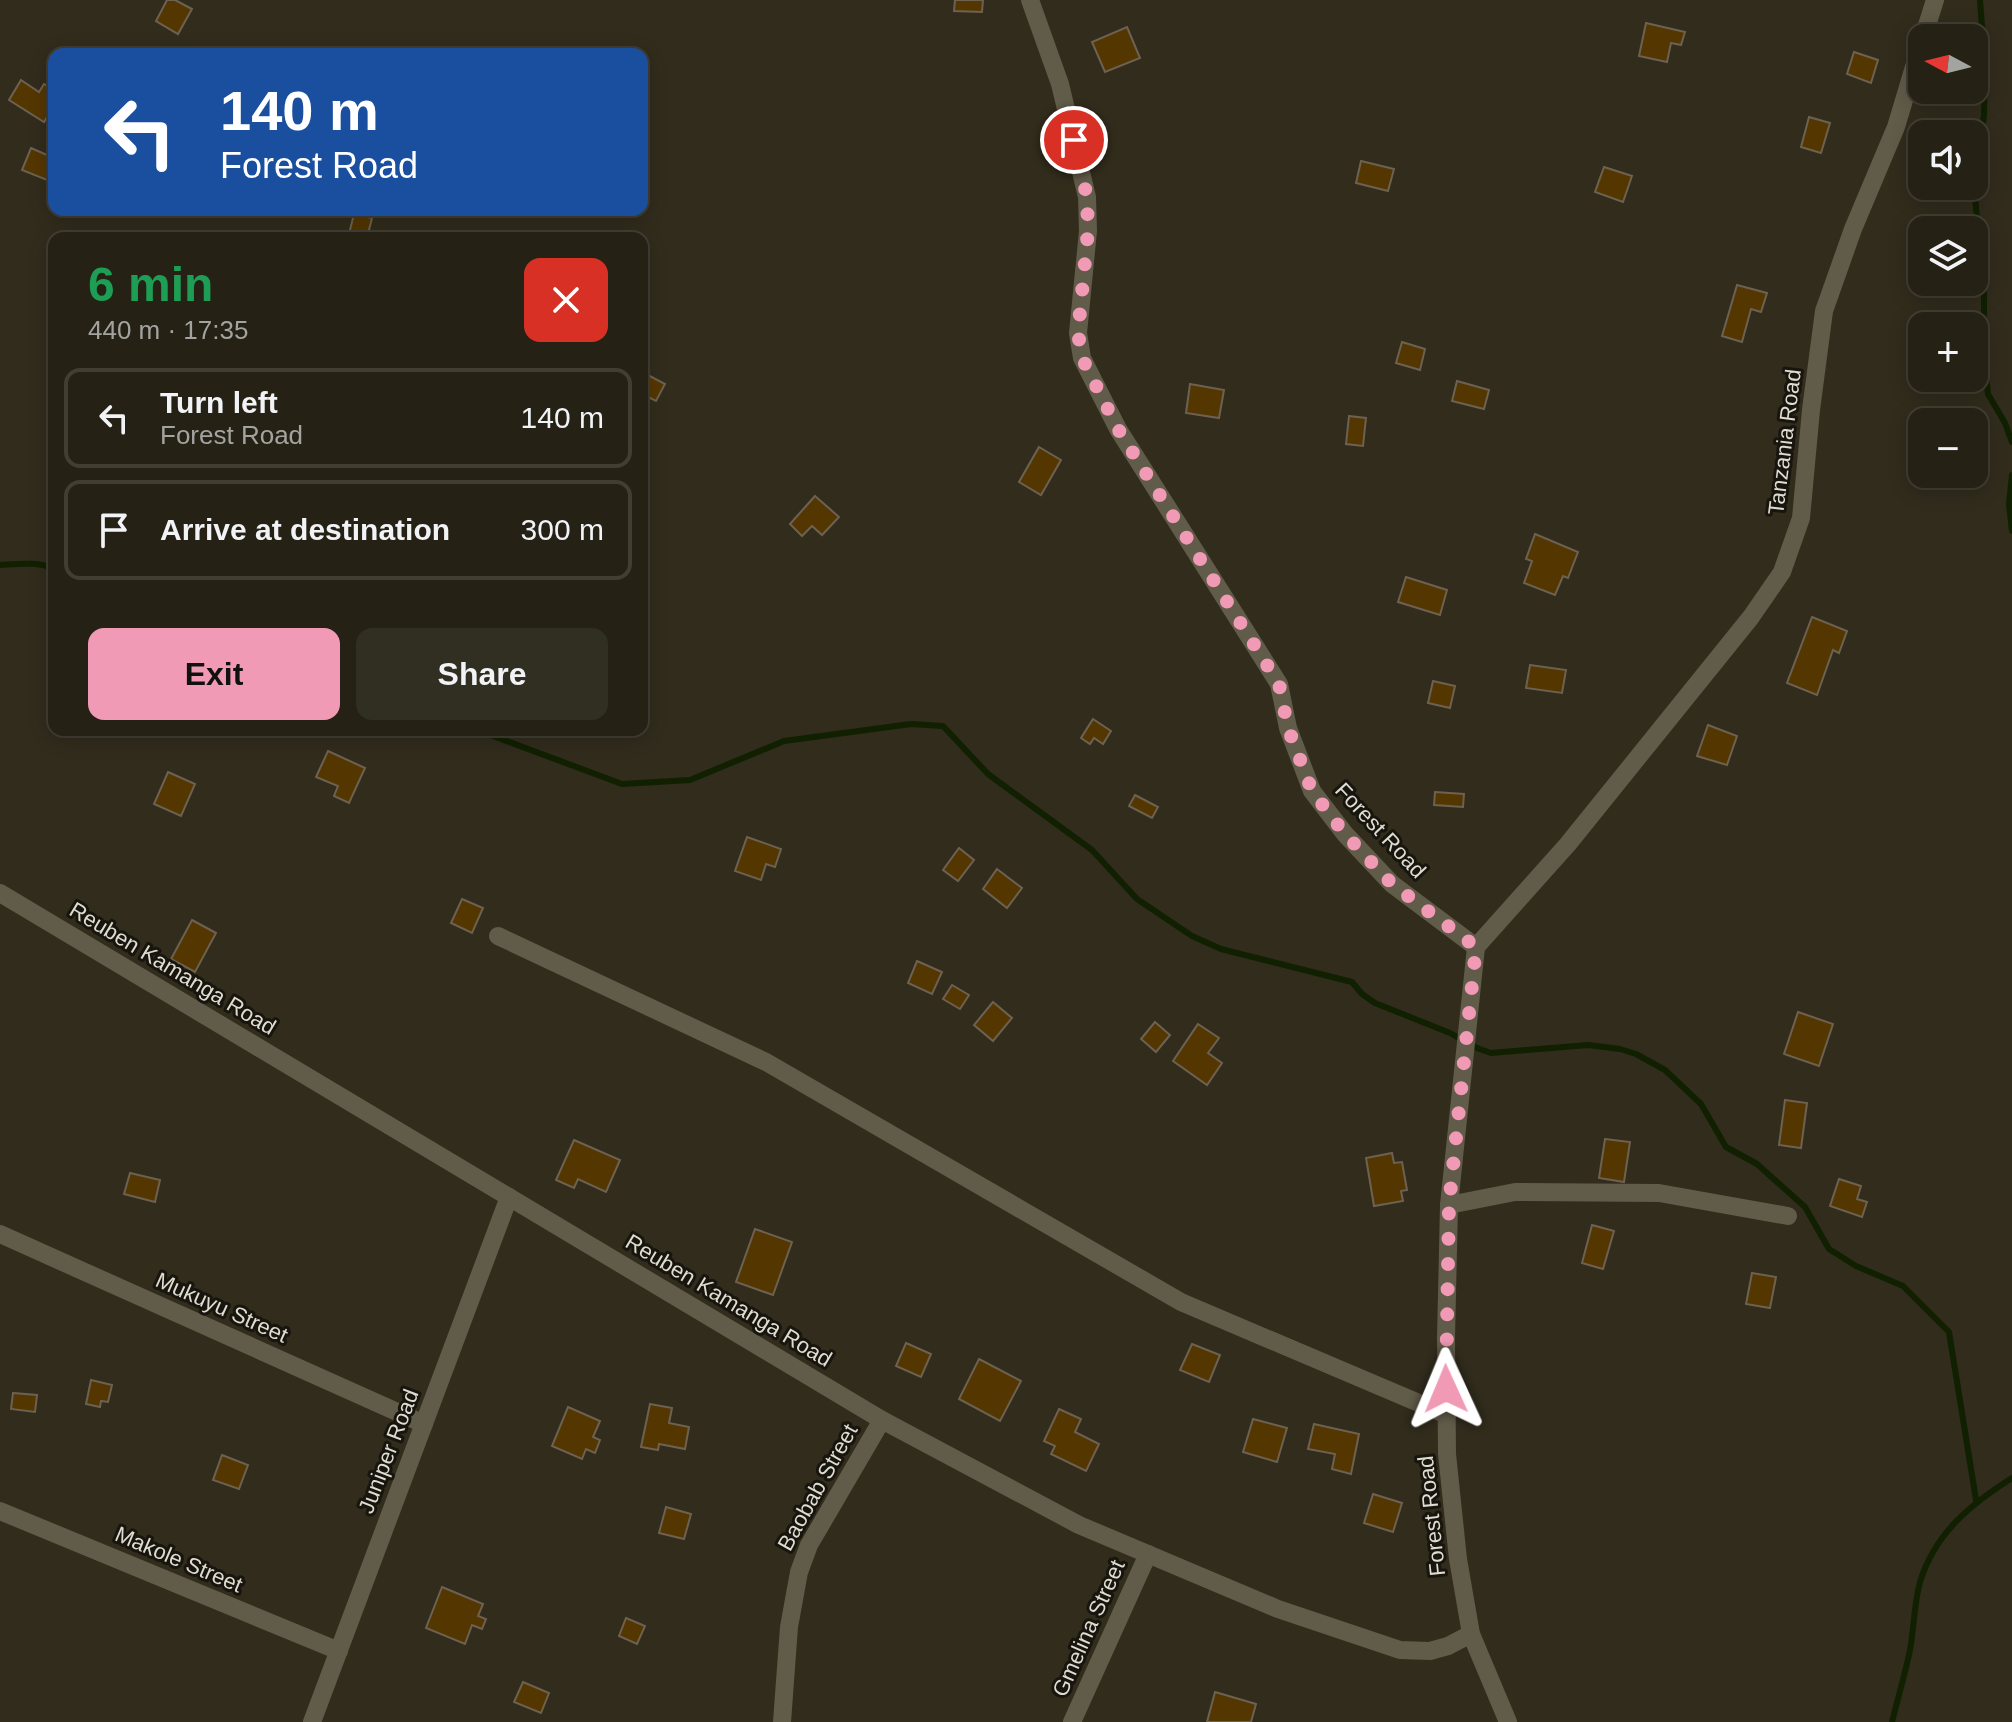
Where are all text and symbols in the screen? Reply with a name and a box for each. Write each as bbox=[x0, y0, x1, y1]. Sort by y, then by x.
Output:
north arrow bbox=[1908, 24, 1988, 104]
map controls bbox=[1908, 24, 1988, 488]
text: 140 m bbox=[220, 79, 379, 142]
icon: left bbox=[88, 80, 192, 184]
pin bbox=[1040, 106, 1108, 174]
icon: arrive bbox=[1052, 118, 1096, 162]
button: sound bbox=[1908, 120, 1988, 200]
text: Forest Road bbox=[220, 145, 418, 186]
button: layers bbox=[1908, 216, 1988, 296]
text: 6 min bbox=[88, 258, 213, 311]
button: close bbox=[524, 258, 608, 342]
button: + bbox=[1908, 312, 1988, 392]
text: 440 m · 17:35 bbox=[88, 315, 248, 345]
street label: Tanzania Road bbox=[1763, 368, 1806, 516]
text: Turn left bbox=[160, 386, 278, 419]
icon: left bbox=[92, 396, 136, 440]
text: 140 m bbox=[521, 401, 604, 434]
button: − bbox=[1908, 408, 1988, 488]
text: Forest Road bbox=[160, 420, 303, 450]
icon: arrive bbox=[92, 508, 136, 552]
text: Arrive at destination bbox=[160, 513, 450, 546]
text: 300 m bbox=[521, 513, 604, 546]
button: Exit bbox=[88, 628, 340, 720]
button: Share bbox=[356, 628, 608, 720]
street label: Forest Road bbox=[1330, 778, 1431, 883]
street label: Reuben Kamanga Road bbox=[65, 897, 280, 1040]
street label: Reuben Kamanga Road bbox=[621, 1229, 836, 1372]
street label: Mukuyu Street bbox=[152, 1267, 292, 1348]
position arrow bbox=[1404, 1347, 1488, 1431]
street label: Juniper Road bbox=[353, 1386, 424, 1517]
street label: Baobab Street bbox=[772, 1420, 862, 1555]
street label: Forest Road bbox=[1413, 1454, 1450, 1577]
street label: Makole Street bbox=[111, 1521, 246, 1597]
street label: Gmelina Street bbox=[1047, 1556, 1130, 1700]

